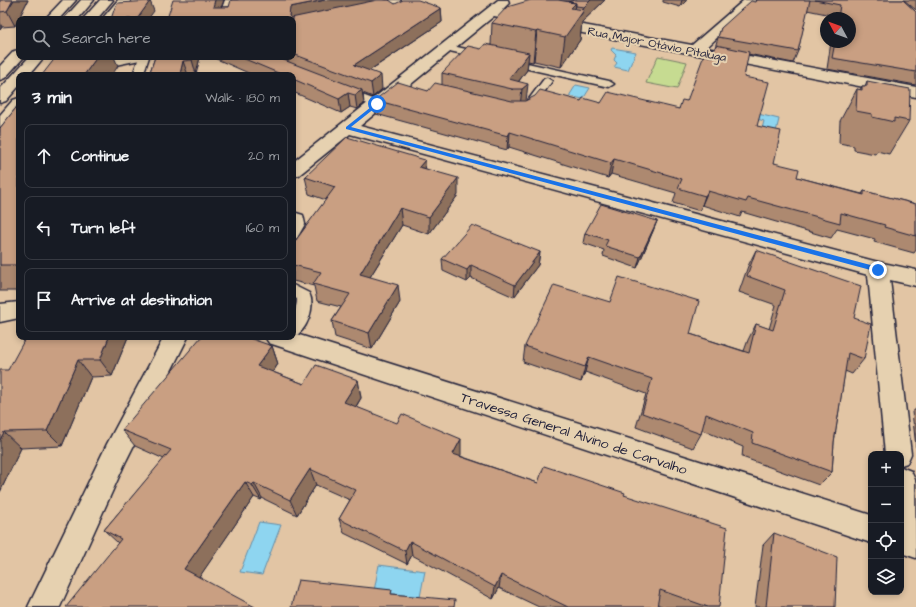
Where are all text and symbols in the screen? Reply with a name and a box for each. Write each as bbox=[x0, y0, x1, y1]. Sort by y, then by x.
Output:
north arrow bbox=[820, 12, 856, 48]
search box bbox=[16, 16, 296, 60]
street label: Rua Major Otávio Pitaluga bbox=[586, 23, 728, 67]
icon: search bbox=[30, 27, 52, 49]
text: Search here bbox=[62, 28, 151, 49]
text: 3 min bbox=[32, 86, 72, 110]
text: Walk · 180 m bbox=[205, 89, 280, 107]
route start bbox=[368, 95, 386, 113]
icon: ahead bbox=[33, 145, 55, 167]
text: Continue bbox=[71, 146, 129, 167]
text: 20 m bbox=[248, 147, 279, 165]
icon: left bbox=[33, 217, 55, 239]
text: Turn left bbox=[71, 218, 135, 239]
text: 160 m bbox=[246, 219, 279, 237]
route end bbox=[869, 261, 887, 279]
icon: arrive bbox=[33, 289, 55, 311]
text: Arrive at destination bbox=[71, 290, 212, 311]
street label: Travessa General Alvino de Carvalho bbox=[458, 388, 690, 480]
map controls bbox=[868, 451, 904, 595]
button: + bbox=[868, 451, 904, 487]
button: − bbox=[868, 487, 904, 523]
button: locate bbox=[868, 523, 904, 559]
button: layers bbox=[868, 559, 904, 595]

